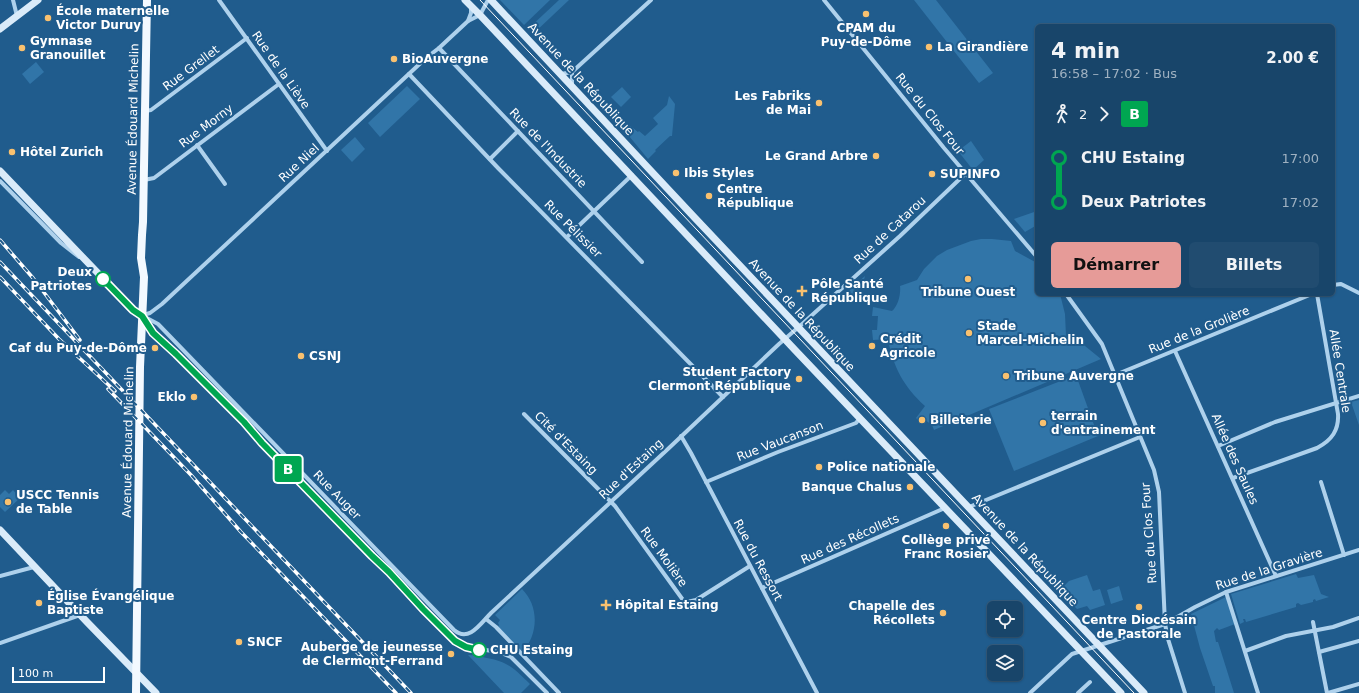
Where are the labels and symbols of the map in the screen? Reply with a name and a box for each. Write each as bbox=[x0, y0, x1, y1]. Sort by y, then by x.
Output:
place label: École maternelle Victor Duruy bbox=[56, 3, 169, 32]
marker: CPAM du Puy-de-Dôme bbox=[861, 9, 871, 19]
marker: École maternelle Victor Duruy bbox=[43, 13, 53, 23]
street label: Avenue de la République bbox=[525, 20, 637, 138]
place label: CPAM du Puy-de-Dôme bbox=[821, 21, 911, 49]
street label: Rue de la Liève bbox=[249, 28, 313, 112]
place label: Gymnase Granouillet bbox=[30, 34, 106, 62]
place label: La Girandière bbox=[937, 40, 1028, 54]
street label: Rue Grellet bbox=[160, 42, 222, 94]
marker: La Girandière bbox=[924, 42, 934, 52]
marker: Gymnase Granouillet bbox=[17, 43, 27, 53]
street label: Avenue Édouard Michelin bbox=[124, 43, 141, 195]
place label: BioAuvergne bbox=[402, 52, 488, 66]
marker: BioAuvergne bbox=[389, 54, 399, 64]
street label: Rue du Clos Four bbox=[893, 70, 967, 158]
place label: Les Fabriks de Mai bbox=[735, 89, 811, 117]
marker: Les Fabriks de Mai bbox=[814, 98, 824, 108]
street label: Rue Morny bbox=[176, 101, 236, 151]
street label: Rue de l'Industrie bbox=[506, 105, 590, 191]
street label: Rue Niel bbox=[276, 141, 322, 185]
place label: Hôtel Zurich bbox=[20, 145, 103, 159]
marker: Hôtel Zurich bbox=[7, 147, 17, 157]
place label: Le Grand Arbre bbox=[765, 149, 868, 163]
marker: Le Grand Arbre bbox=[871, 151, 881, 161]
place label: Ibis Styles bbox=[684, 166, 754, 180]
place label: SUPINFO bbox=[940, 167, 1000, 181]
marker: Ibis Styles bbox=[671, 168, 681, 178]
marker: SUPINFO bbox=[927, 169, 937, 179]
place label: Centre République bbox=[717, 182, 794, 210]
marker: Centre République bbox=[704, 191, 714, 201]
street label: Rue de Catarou bbox=[851, 193, 929, 267]
street label: Rue Pélissier bbox=[541, 197, 605, 261]
street label: Avenue de la République bbox=[746, 256, 858, 374]
place label: Deux Patriotes bbox=[30, 265, 92, 293]
marker: Deux Patriotes bbox=[95, 271, 111, 287]
marker: Tribune Ouest bbox=[963, 274, 973, 284]
place label: Pôle Santé République bbox=[811, 277, 888, 305]
marker: Pôle Santé République bbox=[796, 285, 808, 297]
place label: Tribune Ouest bbox=[921, 285, 1016, 299]
street label: Rue de la Grolière bbox=[1147, 303, 1251, 357]
place label: Stade Marcel-Michelin bbox=[977, 319, 1084, 347]
marker: Stade Marcel-Michelin bbox=[964, 328, 974, 338]
street label: Allée Centrale bbox=[1326, 328, 1354, 414]
place label: Crédit Agricole bbox=[880, 332, 936, 360]
place label: Caf du Puy-de-Dôme bbox=[9, 341, 147, 355]
marker: Crédit Agricole bbox=[867, 341, 877, 351]
marker: Caf du Puy-de-Dôme bbox=[150, 343, 160, 353]
place label: CSNJ bbox=[309, 349, 341, 363]
marker: CSNJ bbox=[296, 351, 306, 361]
place label: Student Factory Clermont République bbox=[648, 365, 791, 393]
street label: Avenue Édouard Michelin bbox=[119, 366, 136, 518]
place label: Tribune Auvergne bbox=[1014, 369, 1134, 383]
marker: Tribune Auvergne bbox=[1001, 371, 1011, 381]
marker: Student Factory Clermont République bbox=[794, 374, 804, 384]
place label: Eklo bbox=[157, 390, 186, 404]
marker: Eklo bbox=[189, 392, 199, 402]
street label: Cité d'Estaing bbox=[532, 409, 600, 477]
place label: terrain d'entrainement bbox=[1051, 409, 1156, 437]
street label: Allée des Saules bbox=[1209, 411, 1261, 507]
place label: Billeterie bbox=[930, 413, 992, 427]
marker: Billeterie bbox=[917, 415, 927, 425]
street label: Rue Vaucanson bbox=[735, 418, 825, 464]
marker: terrain d'entrainement bbox=[1038, 418, 1048, 428]
street label: Rue d'Estaing bbox=[596, 436, 666, 502]
line badge: B bbox=[275, 456, 301, 482]
place label: Police nationale bbox=[827, 460, 935, 474]
marker: Police nationale bbox=[814, 462, 824, 472]
street label: Rue Auger bbox=[310, 468, 364, 522]
place label: Banque Chalus bbox=[802, 480, 902, 494]
marker: Banque Chalus bbox=[905, 482, 915, 492]
street label: Rue du Clos Four bbox=[1138, 482, 1160, 584]
place label: USCC Tennis de Table bbox=[16, 488, 99, 516]
street label: Avenue de la République bbox=[969, 491, 1081, 609]
marker: USCC Tennis de Table bbox=[3, 497, 13, 507]
street label: Rue des Récollets bbox=[799, 511, 901, 567]
street label: Rue du Ressort bbox=[731, 517, 786, 603]
marker: Collège privé Franc Rosier bbox=[941, 521, 951, 531]
street label: Rue Molière bbox=[638, 524, 690, 590]
place label: Collège privé Franc Rosier bbox=[902, 533, 990, 561]
street label: Rue de la Gravière bbox=[1214, 545, 1324, 593]
place label: Église Évangélique Baptiste bbox=[47, 588, 174, 617]
marker: Église Évangélique Baptiste bbox=[34, 598, 44, 608]
place label: Hôpital Estaing bbox=[615, 598, 719, 612]
marker: Hôpital Estaing bbox=[600, 599, 612, 611]
place label: Chapelle des Récollets bbox=[848, 599, 935, 627]
marker: Centre Diocésain de Pastorale bbox=[1134, 602, 1144, 612]
marker: Chapelle des Récollets bbox=[938, 608, 948, 618]
place label: Centre Diocésain de Pastorale bbox=[1082, 613, 1196, 641]
place label: SNCF bbox=[247, 635, 283, 649]
marker: SNCF bbox=[234, 637, 244, 647]
place label: Auberge de jeunesse de Clermont-Ferrand bbox=[301, 640, 443, 668]
marker: CHU Estaing bbox=[471, 642, 487, 658]
place label: CHU Estaing bbox=[490, 643, 573, 657]
marker: Auberge de jeunesse de Clermont-Ferrand bbox=[446, 649, 456, 659]
scale bar bbox=[12, 665, 105, 684]

